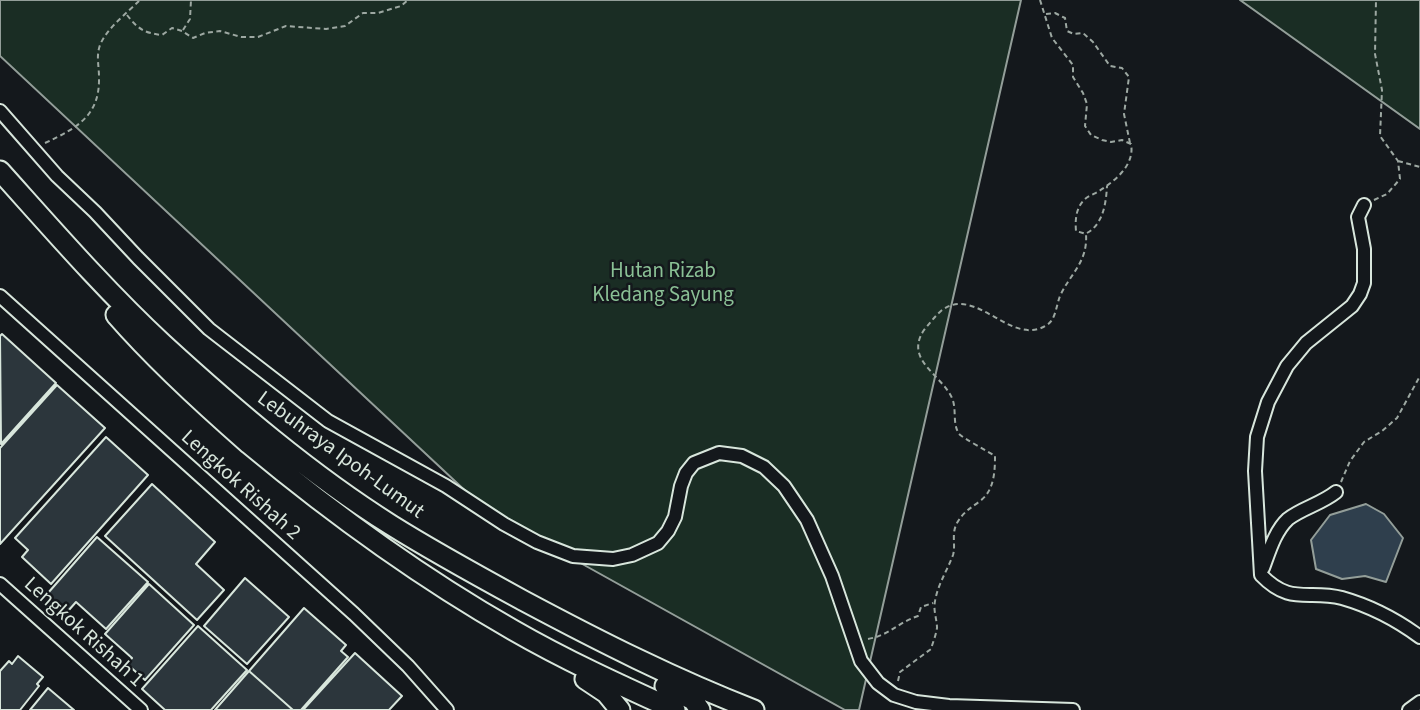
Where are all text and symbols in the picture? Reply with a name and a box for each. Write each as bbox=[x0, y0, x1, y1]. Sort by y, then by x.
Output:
park label: Hutan Rizab Kledang Sayung bbox=[592, 259, 734, 309]
street label: Lebuhraya Ipoh-Lumut bbox=[252, 387, 428, 525]
street label: Lengkok Rishah 2 bbox=[175, 426, 305, 546]
street label: Lengkok Rishah 1 bbox=[18, 573, 148, 693]

